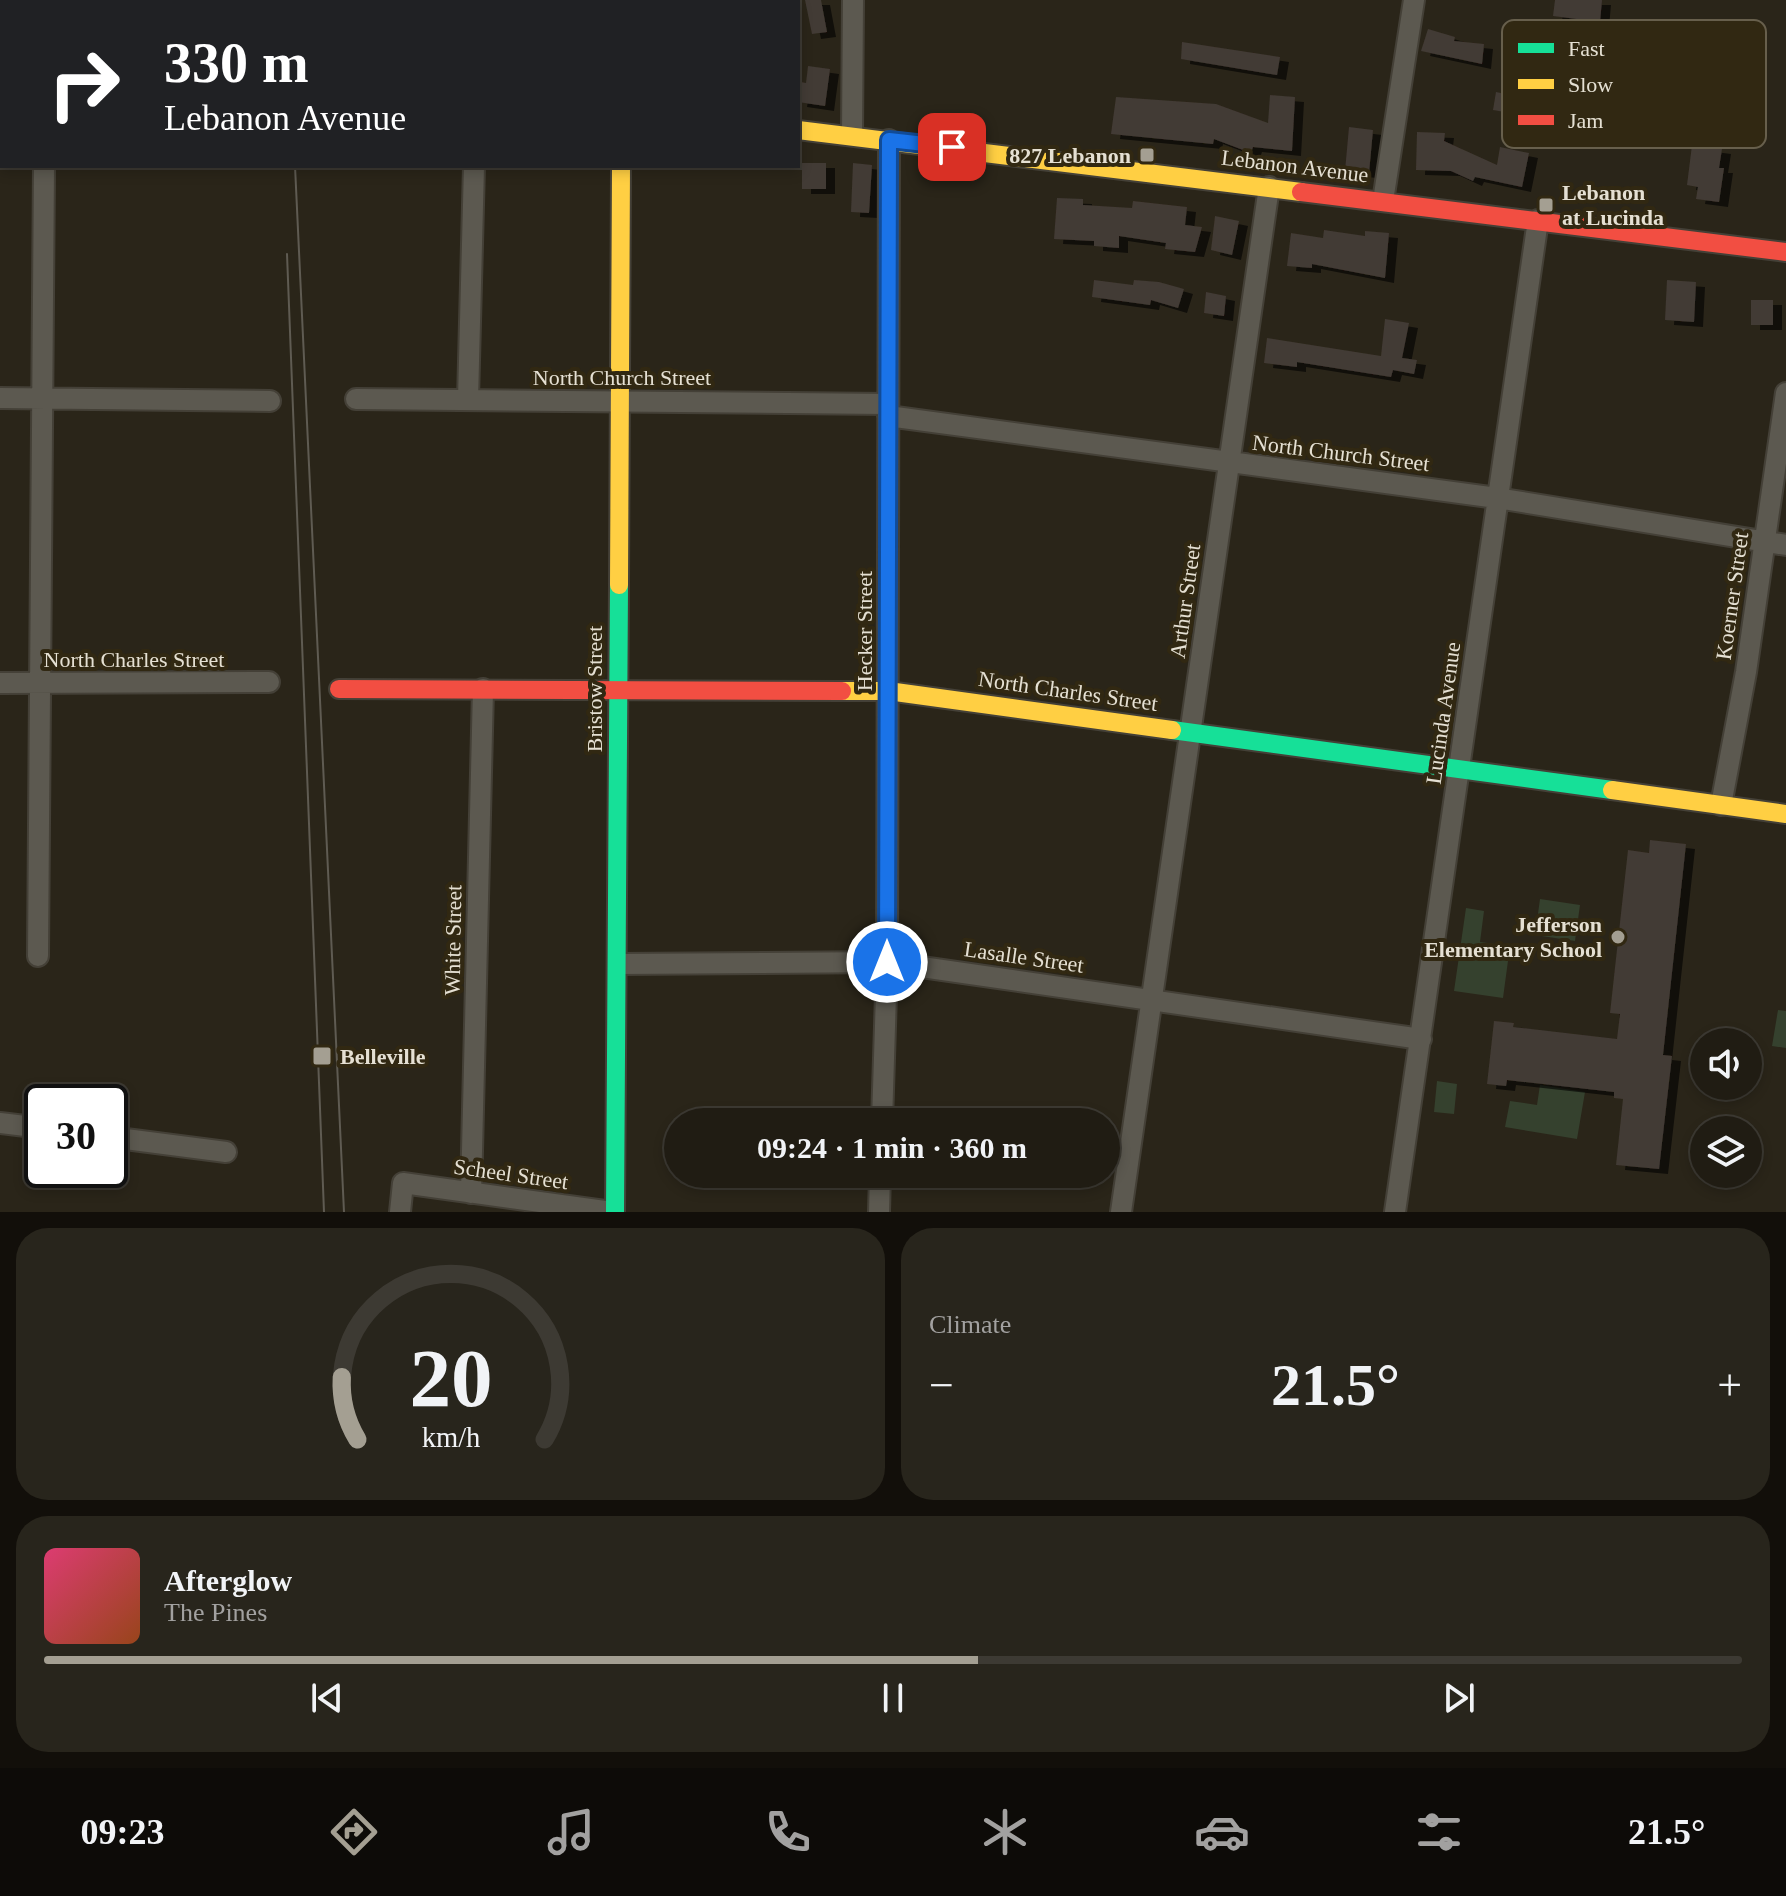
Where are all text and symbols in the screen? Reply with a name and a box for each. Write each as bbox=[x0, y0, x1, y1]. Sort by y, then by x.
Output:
legend bbox=[1502, 20, 1766, 148]
icon: right bbox=[32, 32, 136, 136]
text: 330 m bbox=[164, 32, 309, 94]
text: Fast bbox=[1568, 36, 1605, 61]
text: Slow bbox=[1568, 72, 1613, 97]
text: Lebanon Avenue bbox=[164, 98, 406, 138]
text: Jam bbox=[1568, 108, 1603, 133]
pin bbox=[918, 113, 986, 181]
icon: arrive bbox=[930, 125, 974, 169]
place label: 827 Lebanon bbox=[1009, 143, 1131, 168]
street label: Lebanon Avenue bbox=[1220, 145, 1370, 187]
marker: 827 Lebanon bbox=[1138, 146, 1156, 164]
place label: Lebanon at Lucinda bbox=[1562, 180, 1664, 230]
marker: Lebanon at Lucinda bbox=[1537, 196, 1555, 214]
street label: North Church Street bbox=[533, 365, 711, 390]
street label: North Church Street bbox=[1251, 430, 1431, 476]
street label: Koerner Street bbox=[1711, 530, 1753, 662]
street label: Arthur Street bbox=[1165, 542, 1205, 660]
street label: Hecker Street bbox=[852, 571, 877, 691]
street label: Bristow Street bbox=[582, 626, 607, 752]
street label: Lucinda Avenue bbox=[1421, 640, 1465, 786]
street label: North Charles Street bbox=[44, 647, 224, 672]
street label: North Charles Street bbox=[977, 666, 1159, 716]
street label: White Street bbox=[440, 885, 466, 995]
place label: Jefferson Elementary School bbox=[1424, 912, 1602, 962]
position arrow bbox=[845, 920, 929, 1004]
marker: Jefferson Elementary School bbox=[1609, 928, 1627, 946]
street label: Lasalle Street bbox=[963, 936, 1085, 978]
map controls bbox=[1690, 1028, 1762, 1188]
button: sound bbox=[1690, 1028, 1762, 1100]
place label: Belleville bbox=[340, 1044, 426, 1069]
marker: Belleville bbox=[311, 1045, 333, 1067]
speed limit sign: 30 bbox=[24, 1084, 128, 1188]
button: layers bbox=[1690, 1116, 1762, 1188]
text: 09:24 · 1 min · 360 m bbox=[757, 1131, 1027, 1164]
street label: Scheel Street bbox=[452, 1154, 570, 1194]
text: Climate bbox=[929, 1310, 1011, 1339]
text: 20 bbox=[409, 1332, 492, 1424]
text: 21.5° bbox=[1271, 1352, 1400, 1418]
text: − bbox=[929, 1361, 954, 1410]
text: + bbox=[1717, 1361, 1742, 1410]
text: km/h bbox=[421, 1422, 480, 1453]
text: Afterglow bbox=[164, 1564, 292, 1597]
text: The Pines bbox=[164, 1598, 267, 1627]
icon: previous bbox=[305, 1676, 349, 1720]
icon: pause bbox=[871, 1676, 915, 1720]
icon: next bbox=[1437, 1676, 1481, 1720]
icon: directions bbox=[326, 1804, 382, 1860]
icon: music bbox=[543, 1804, 599, 1860]
icon: phone bbox=[760, 1804, 816, 1860]
icon: climate bbox=[977, 1804, 1033, 1860]
icon: car bbox=[1194, 1804, 1250, 1860]
icon: filters bbox=[1411, 1804, 1467, 1860]
text: 09:23 bbox=[81, 1812, 165, 1852]
text: 21.5° bbox=[1628, 1812, 1705, 1852]

